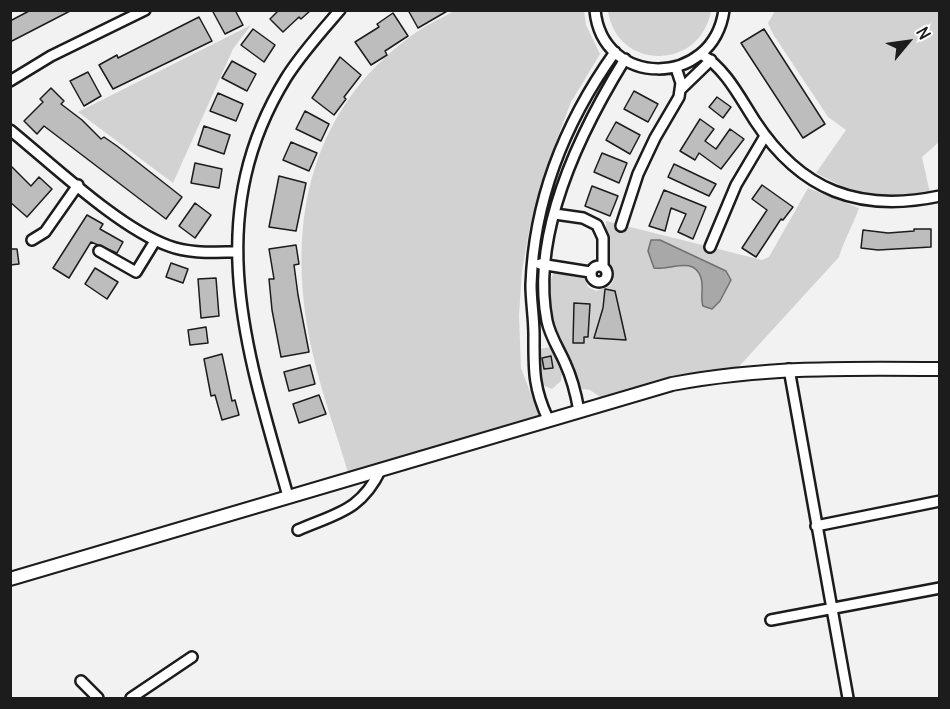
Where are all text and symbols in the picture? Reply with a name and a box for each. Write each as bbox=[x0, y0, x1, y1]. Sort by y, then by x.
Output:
north arrow bbox=[878, 12, 938, 72]
text: N bbox=[912, 24, 935, 43]

